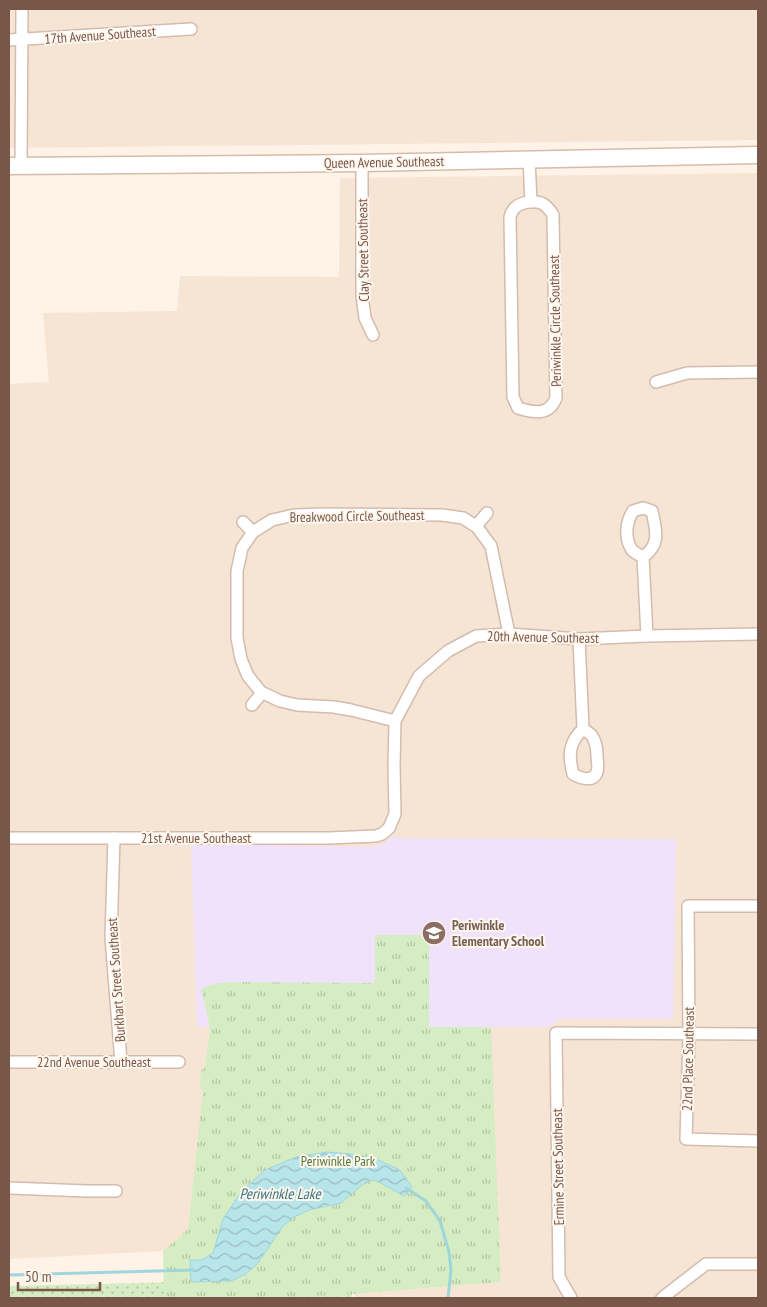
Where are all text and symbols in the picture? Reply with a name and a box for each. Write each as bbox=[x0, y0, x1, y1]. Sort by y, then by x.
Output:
street label: 17th Avenue Southeast bbox=[44, 22, 156, 48]
street label: Queen Avenue Southeast bbox=[324, 152, 445, 172]
street label: Clay Street Southeast bbox=[353, 198, 373, 302]
street label: Periwinkle Circle Southeast bbox=[545, 255, 565, 387]
street label: Breakwood Circle Southeast bbox=[289, 506, 425, 526]
street label: 20th Avenue Southeast bbox=[487, 627, 599, 647]
street label: 21st Avenue Southeast bbox=[141, 829, 251, 847]
place label: Periwinkle Elementary School bbox=[452, 916, 545, 950]
street label: Burkhart Street Southeast bbox=[103, 917, 129, 1043]
school or university icon: Periwinkle Elementary School bbox=[421, 920, 447, 946]
street label: 22nd Place Southeast bbox=[678, 1006, 698, 1111]
street label: 22nd Avenue Southeast bbox=[37, 1053, 151, 1071]
street label: Ermine Street Southeast bbox=[548, 1108, 568, 1226]
park label: Periwinkle Park bbox=[301, 1152, 376, 1170]
water label: Periwinkle Lake bbox=[239, 1184, 321, 1203]
scale bar bbox=[18, 1260, 100, 1292]
text: 50 m bbox=[25, 1267, 51, 1286]

